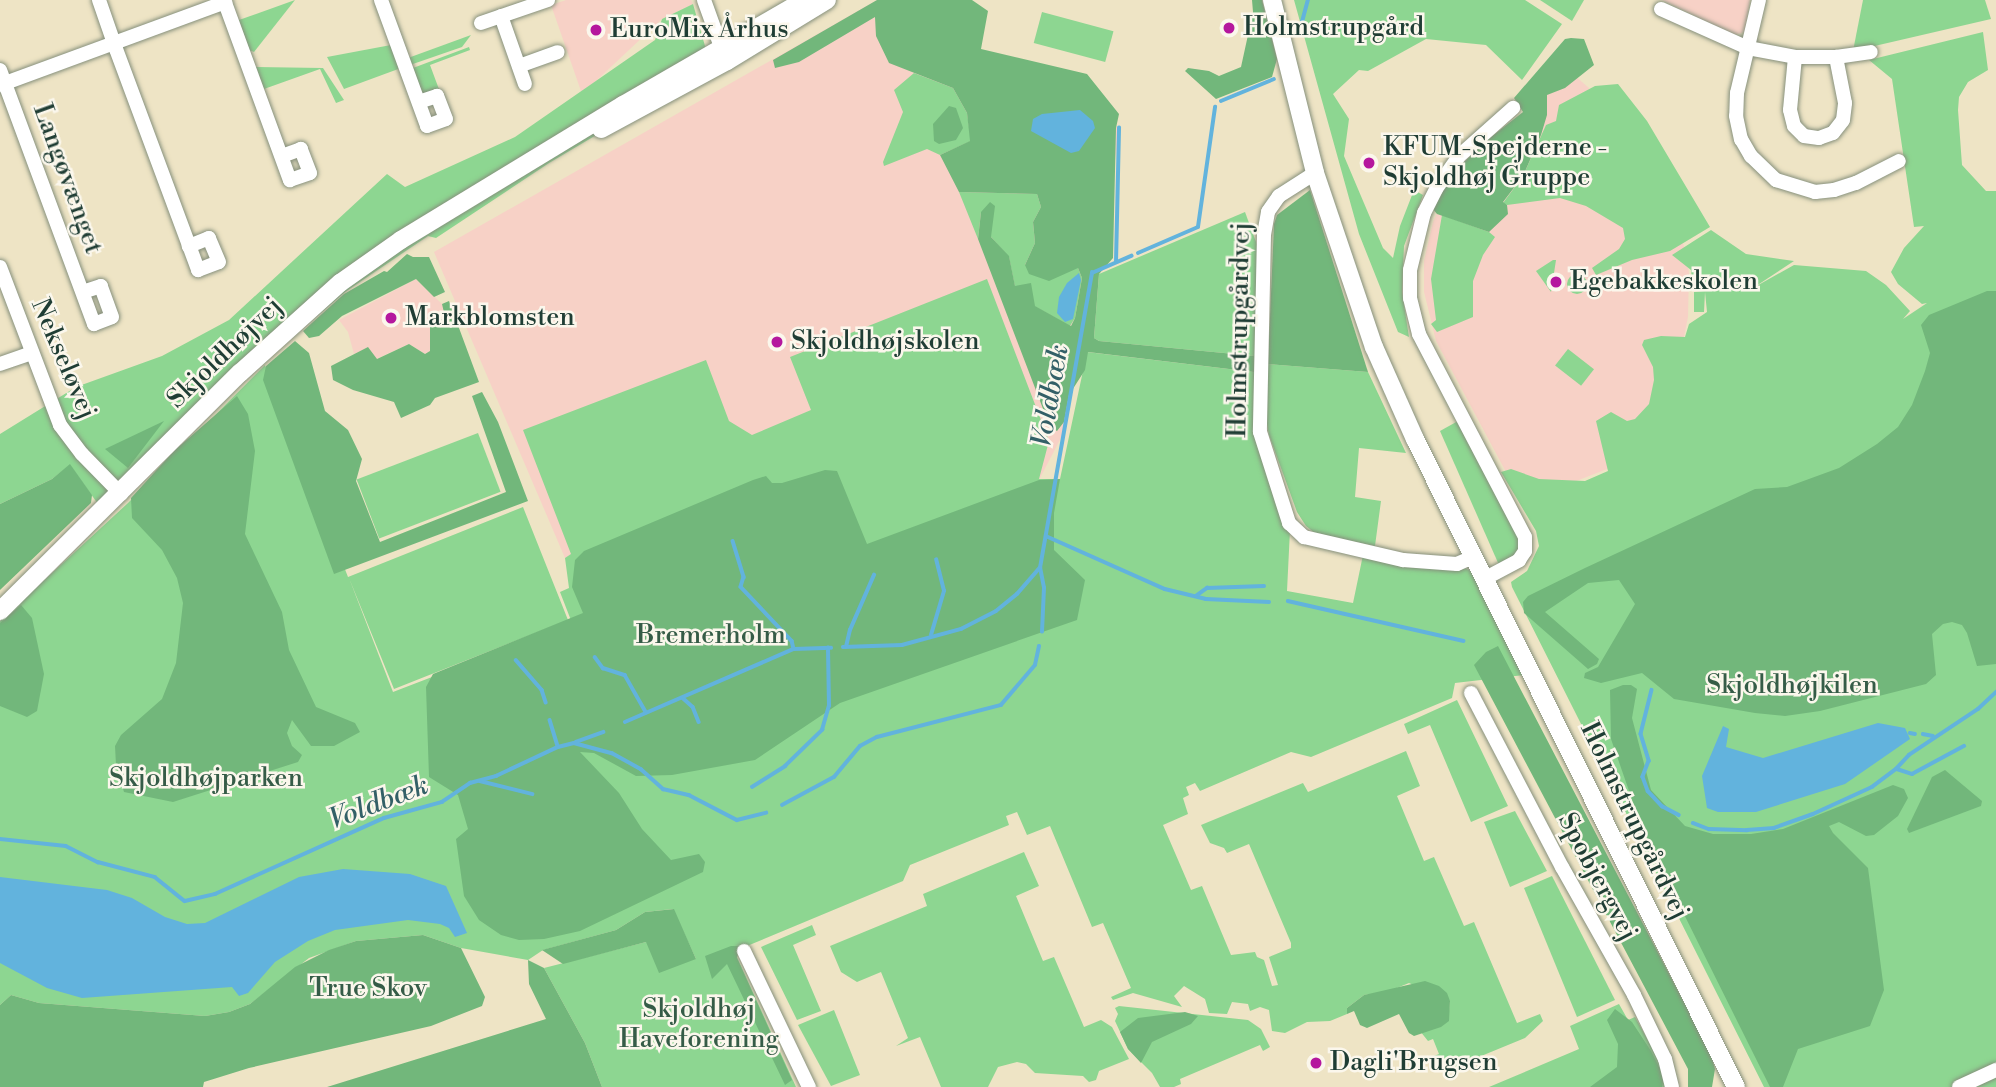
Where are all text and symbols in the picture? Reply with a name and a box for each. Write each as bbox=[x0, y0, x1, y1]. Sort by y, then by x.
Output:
place label: Holmstrupgård bbox=[1243, 12, 1424, 44]
place label: EuroMix Århus bbox=[610, 14, 789, 46]
marker: Holmstrupgård bbox=[1221, 20, 1237, 36]
marker: EuroMix Århus bbox=[588, 22, 604, 38]
street label: Langøvænget bbox=[25, 100, 109, 258]
place label: KFUM-Spejderne - Skjoldhøj Gruppe bbox=[1383, 132, 1608, 194]
marker: KFUM-Spejderne - Skjoldhøj Gruppe bbox=[1361, 155, 1377, 171]
street label: Holmstrupgårdvej bbox=[1223, 222, 1257, 438]
place label: Egebakkeskolen bbox=[1570, 266, 1758, 298]
marker: Egebakkeskolen bbox=[1548, 274, 1564, 290]
street label: Skjoldhøjvej bbox=[161, 291, 289, 415]
street label: Nekseløvej bbox=[24, 294, 102, 424]
place label: Markblomsten bbox=[405, 302, 575, 334]
marker: Markblomsten bbox=[383, 310, 399, 326]
place label: Skjoldhøjskolen bbox=[791, 326, 979, 358]
marker: Skjoldhøjskolen bbox=[769, 334, 785, 350]
water label: Voldbæk bbox=[1025, 342, 1077, 450]
park label: Bremerholm bbox=[636, 620, 786, 652]
park label: Skjoldhøjkilen bbox=[1706, 670, 1878, 702]
street label: Holmstrupgårdvej bbox=[1573, 717, 1695, 925]
park label: Skjoldhøjparken bbox=[109, 763, 303, 795]
water label: Voldbæk bbox=[325, 769, 433, 837]
street label: Spobjergvej bbox=[1550, 808, 1644, 946]
park label: True Skov bbox=[309, 973, 427, 1005]
park label: Skjoldhøj Haveforening bbox=[619, 994, 779, 1056]
place label: Dagli'Brugsen bbox=[1330, 1047, 1497, 1079]
marker: Dagli'Brugsen bbox=[1308, 1055, 1324, 1071]

